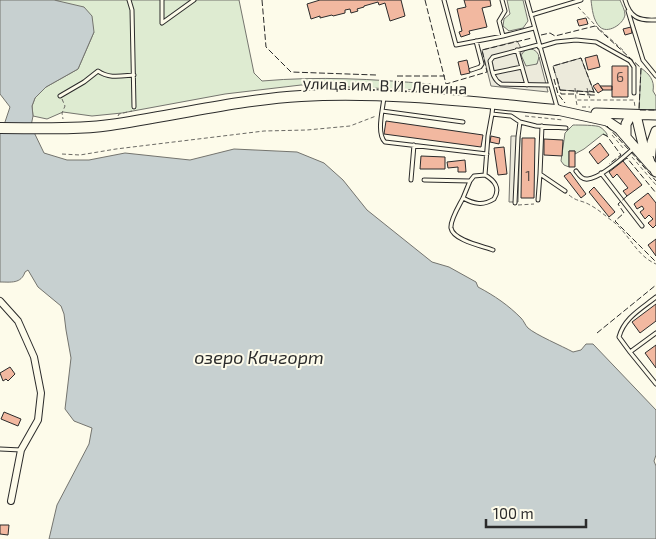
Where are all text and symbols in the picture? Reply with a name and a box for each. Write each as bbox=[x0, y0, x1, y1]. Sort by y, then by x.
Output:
house number: 6 bbox=[616, 68, 624, 85]
street label: улица им. В.И. Ленина bbox=[302, 73, 468, 98]
house number: 1 bbox=[525, 167, 531, 184]
water label: озеро Качгорт bbox=[194, 346, 324, 368]
scale bar bbox=[486, 496, 586, 528]
text: 100 m bbox=[493, 504, 534, 522]

